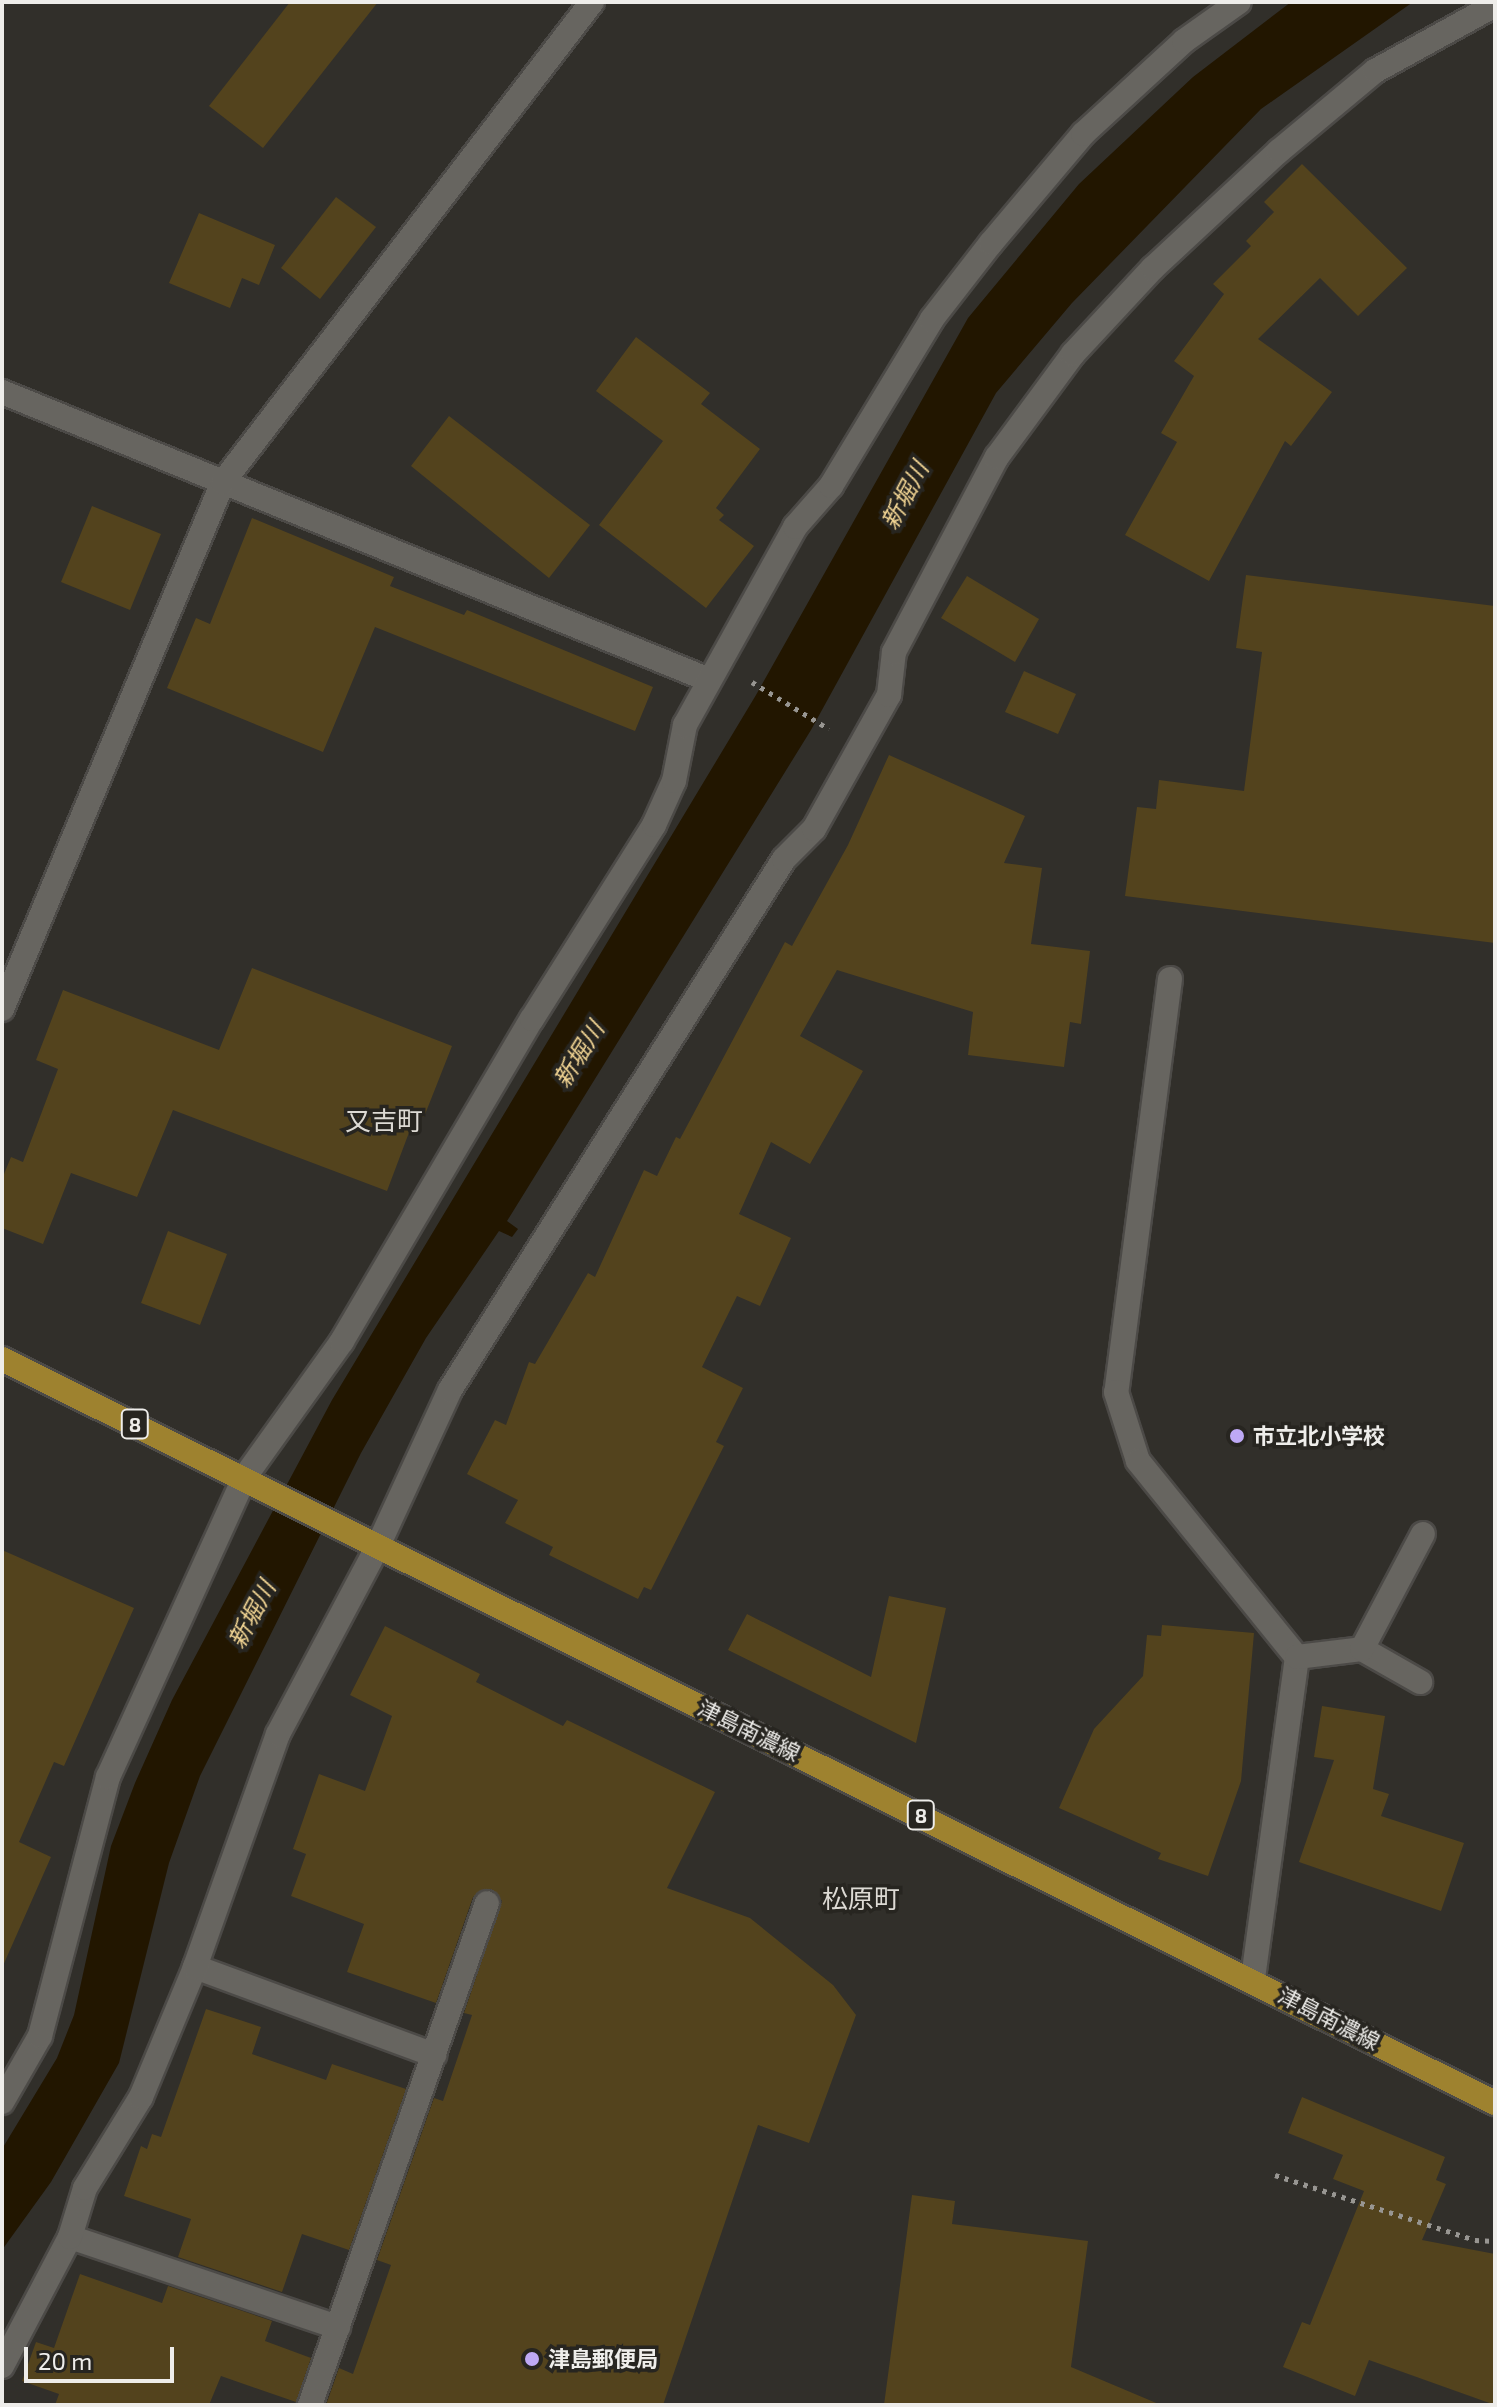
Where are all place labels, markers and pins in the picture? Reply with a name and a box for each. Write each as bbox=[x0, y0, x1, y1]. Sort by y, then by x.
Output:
place label: 市立北小学校 bbox=[1253, 1423, 1385, 1449]
marker: 市立北小学校 bbox=[1228, 1427, 1246, 1445]
place label: 津島郵便局 bbox=[548, 2346, 658, 2372]
marker: 津島郵便局 bbox=[523, 2350, 541, 2368]

